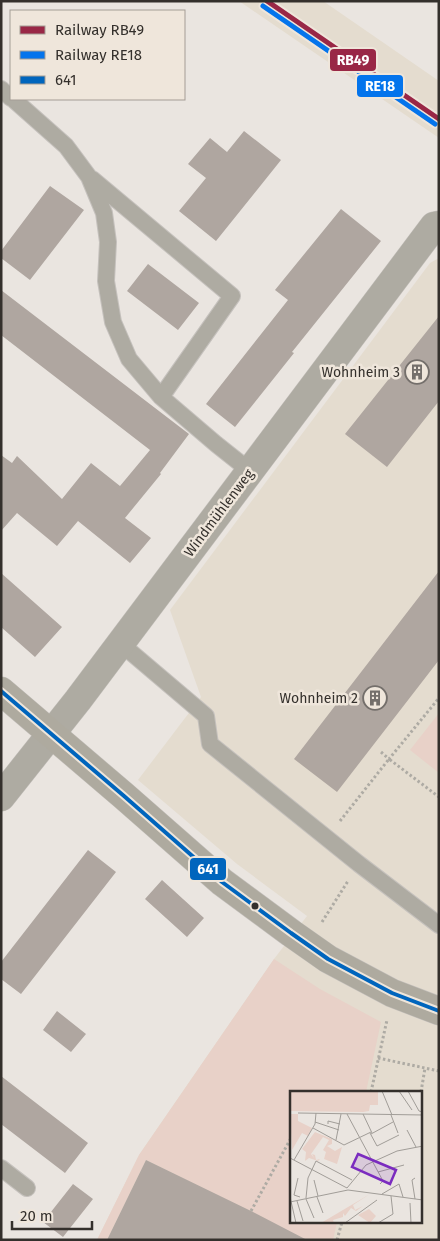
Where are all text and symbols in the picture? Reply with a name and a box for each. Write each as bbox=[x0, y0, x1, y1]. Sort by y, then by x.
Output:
legend bbox=[10, 10, 185, 100]
text: Railway RB49 bbox=[55, 21, 144, 39]
text: Railway RE18 bbox=[55, 46, 142, 64]
line badge: RB49 bbox=[329, 48, 377, 72]
text: RB49 bbox=[337, 52, 369, 69]
text: 641 bbox=[55, 71, 77, 89]
line badge: RE18 bbox=[356, 74, 404, 98]
text: RE18 bbox=[365, 78, 395, 95]
building icon: Wohnheim 3 bbox=[404, 359, 430, 385]
place label: Wohnheim 3 bbox=[322, 364, 400, 381]
street label: Windmühlenweg bbox=[181, 465, 258, 560]
building icon: Wohnheim 2 bbox=[362, 685, 388, 711]
place label: Wohnheim 2 bbox=[280, 690, 358, 707]
line badge: 641 bbox=[189, 857, 227, 881]
text: 641 bbox=[197, 861, 219, 878]
unlabelled marker bbox=[250, 901, 260, 911]
inset map bbox=[290, 1091, 422, 1224]
scale bar bbox=[12, 1198, 92, 1230]
text: 20 m bbox=[20, 1207, 53, 1225]

